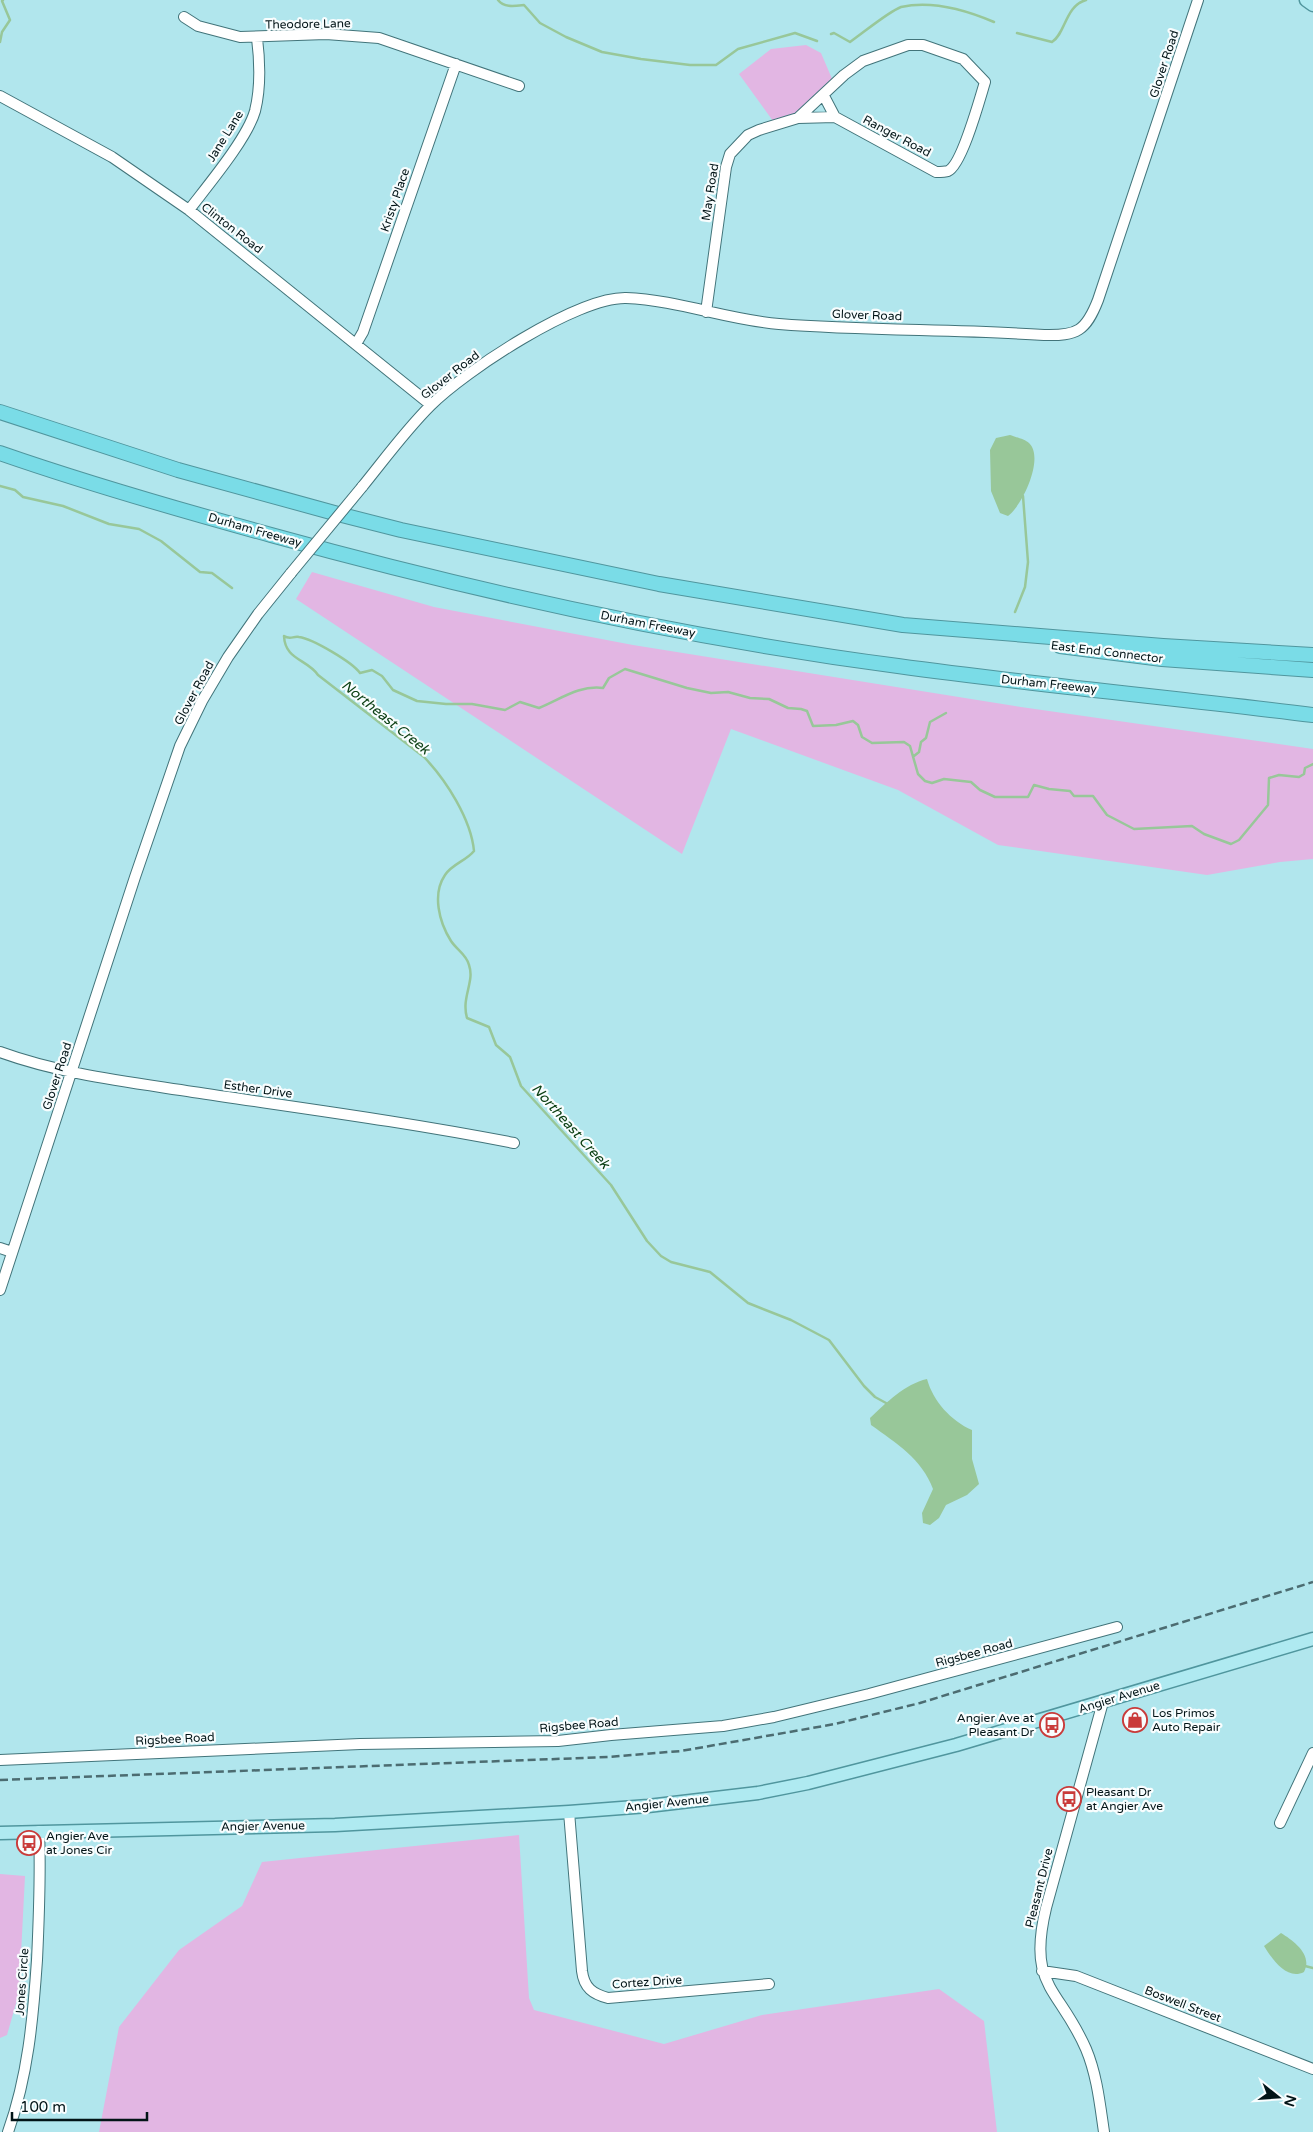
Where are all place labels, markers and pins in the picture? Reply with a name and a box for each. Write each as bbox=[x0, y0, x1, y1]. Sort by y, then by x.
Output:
place label: Los Primos Auto Repair bbox=[1152, 1706, 1221, 1734]
shop icon: Los Primos Auto Repair bbox=[1122, 1707, 1148, 1733]
place label: Angier Ave at Pleasant Dr bbox=[957, 1711, 1034, 1739]
bus stop icon: Angier Ave at Pleasant Dr bbox=[1039, 1712, 1065, 1738]
place label: Pleasant Dr at Angier Ave bbox=[1086, 1785, 1163, 1813]
bus stop icon: Pleasant Dr at Angier Ave bbox=[1056, 1786, 1082, 1812]
place label: Angier Ave at Jones Cir bbox=[46, 1829, 113, 1857]
bus stop icon: Angier Ave at Jones Cir bbox=[16, 1830, 42, 1856]

